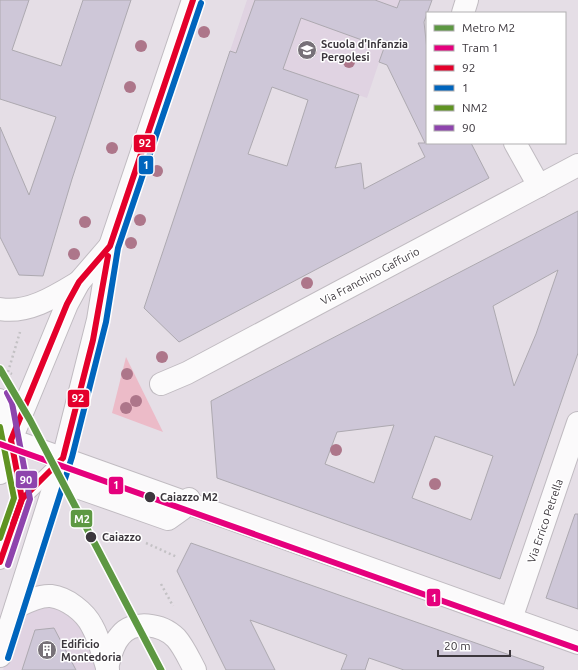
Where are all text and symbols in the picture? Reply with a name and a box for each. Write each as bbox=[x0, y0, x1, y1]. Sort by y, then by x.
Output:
legend bbox=[426, 12, 566, 144]
text: Metro M2 bbox=[462, 21, 515, 34]
place label: Scuola d'Infanzia Pergolesi bbox=[321, 38, 408, 63]
school or university icon: Scuola d'Infanzia Pergolesi bbox=[296, 39, 318, 61]
text: Tram 1 bbox=[462, 41, 499, 54]
text: 92 bbox=[462, 61, 476, 74]
text: 1 bbox=[462, 81, 469, 94]
text: NM2 bbox=[462, 101, 488, 114]
text: 90 bbox=[462, 121, 476, 134]
line badge: 92 bbox=[133, 134, 156, 153]
text: 92 bbox=[139, 137, 151, 149]
line badge: 1 bbox=[138, 155, 154, 175]
text: 1 bbox=[143, 159, 149, 171]
street label: Via Franchino Gaffurio bbox=[319, 245, 421, 307]
line badge: 92 bbox=[67, 389, 90, 408]
text: 92 bbox=[72, 392, 84, 404]
line badge: 90 bbox=[15, 470, 38, 489]
text: 90 bbox=[20, 474, 32, 486]
line badge: 1 bbox=[108, 476, 124, 495]
street label: Via Errico Petrella bbox=[525, 478, 565, 564]
text: 1 bbox=[113, 479, 119, 491]
marker: Caiazzo M2 bbox=[143, 490, 157, 504]
place label: Caiazzo M2 bbox=[160, 491, 218, 503]
line badge: M2 bbox=[70, 509, 93, 528]
text: M2 bbox=[74, 513, 90, 525]
marker: Caiazzo bbox=[84, 530, 98, 544]
place label: Caiazzo bbox=[102, 531, 142, 543]
line badge: 1 bbox=[426, 588, 441, 607]
text: 1 bbox=[431, 592, 437, 604]
scale bar bbox=[438, 632, 510, 658]
place label: Edificio Montedoria bbox=[61, 638, 122, 663]
building icon: Edificio Montedoria bbox=[36, 639, 58, 661]
text: 20 m bbox=[444, 639, 471, 652]

